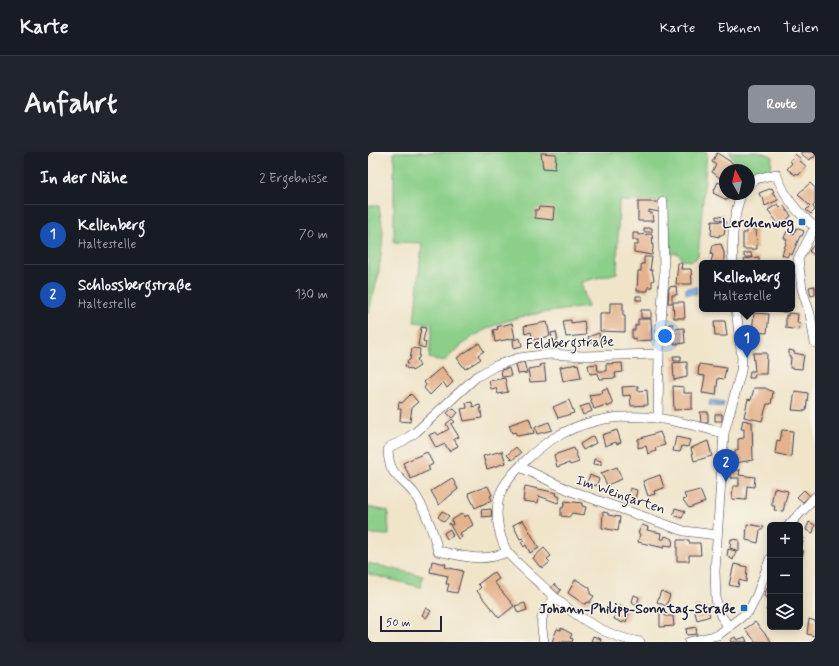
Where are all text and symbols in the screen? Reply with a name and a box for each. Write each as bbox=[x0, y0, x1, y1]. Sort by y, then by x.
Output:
text: Karte bbox=[20, 15, 69, 40]
text: Karte bbox=[660, 19, 695, 37]
text: Ebenen bbox=[717, 19, 761, 37]
text: Teilen bbox=[783, 19, 819, 37]
button: Route bbox=[748, 85, 815, 123]
text: Anfahrt bbox=[24, 86, 117, 123]
north arrow bbox=[719, 164, 755, 200]
text: In der Nähe bbox=[40, 167, 128, 189]
text: 2 Ergebnisse bbox=[259, 170, 328, 187]
place label: Lerchenweg bbox=[722, 214, 794, 234]
text: Kellenberg bbox=[78, 216, 145, 236]
marker: Lerchenweg bbox=[797, 217, 807, 227]
text: 1 bbox=[50, 226, 56, 243]
text: 70 m bbox=[299, 226, 328, 243]
text: Haltestelle bbox=[78, 236, 136, 253]
popup bbox=[699, 260, 795, 312]
text: Kellenberg bbox=[713, 268, 781, 288]
text: Schlossbergstraße bbox=[78, 276, 192, 296]
text: 2 bbox=[50, 286, 56, 303]
text: 130 m bbox=[295, 286, 328, 303]
text: Haltestelle bbox=[713, 288, 772, 305]
text: Haltestelle bbox=[78, 296, 136, 313]
pin: 1 bbox=[734, 325, 760, 358]
your location bbox=[655, 326, 675, 346]
street label: Feldbergstraße bbox=[526, 332, 615, 356]
pin: 2 bbox=[713, 449, 739, 482]
street label: Im Weingarten bbox=[573, 471, 668, 521]
map controls bbox=[767, 522, 803, 630]
button: + bbox=[767, 522, 803, 558]
button: − bbox=[767, 558, 803, 594]
button: layers bbox=[767, 594, 803, 630]
place label: Johann-Philipp-Sonntag-Straße bbox=[539, 600, 736, 621]
marker: Johann-Philipp-Sonntag-Straße bbox=[739, 603, 749, 613]
scale bar bbox=[380, 614, 442, 633]
text: 50 m bbox=[386, 616, 411, 630]

